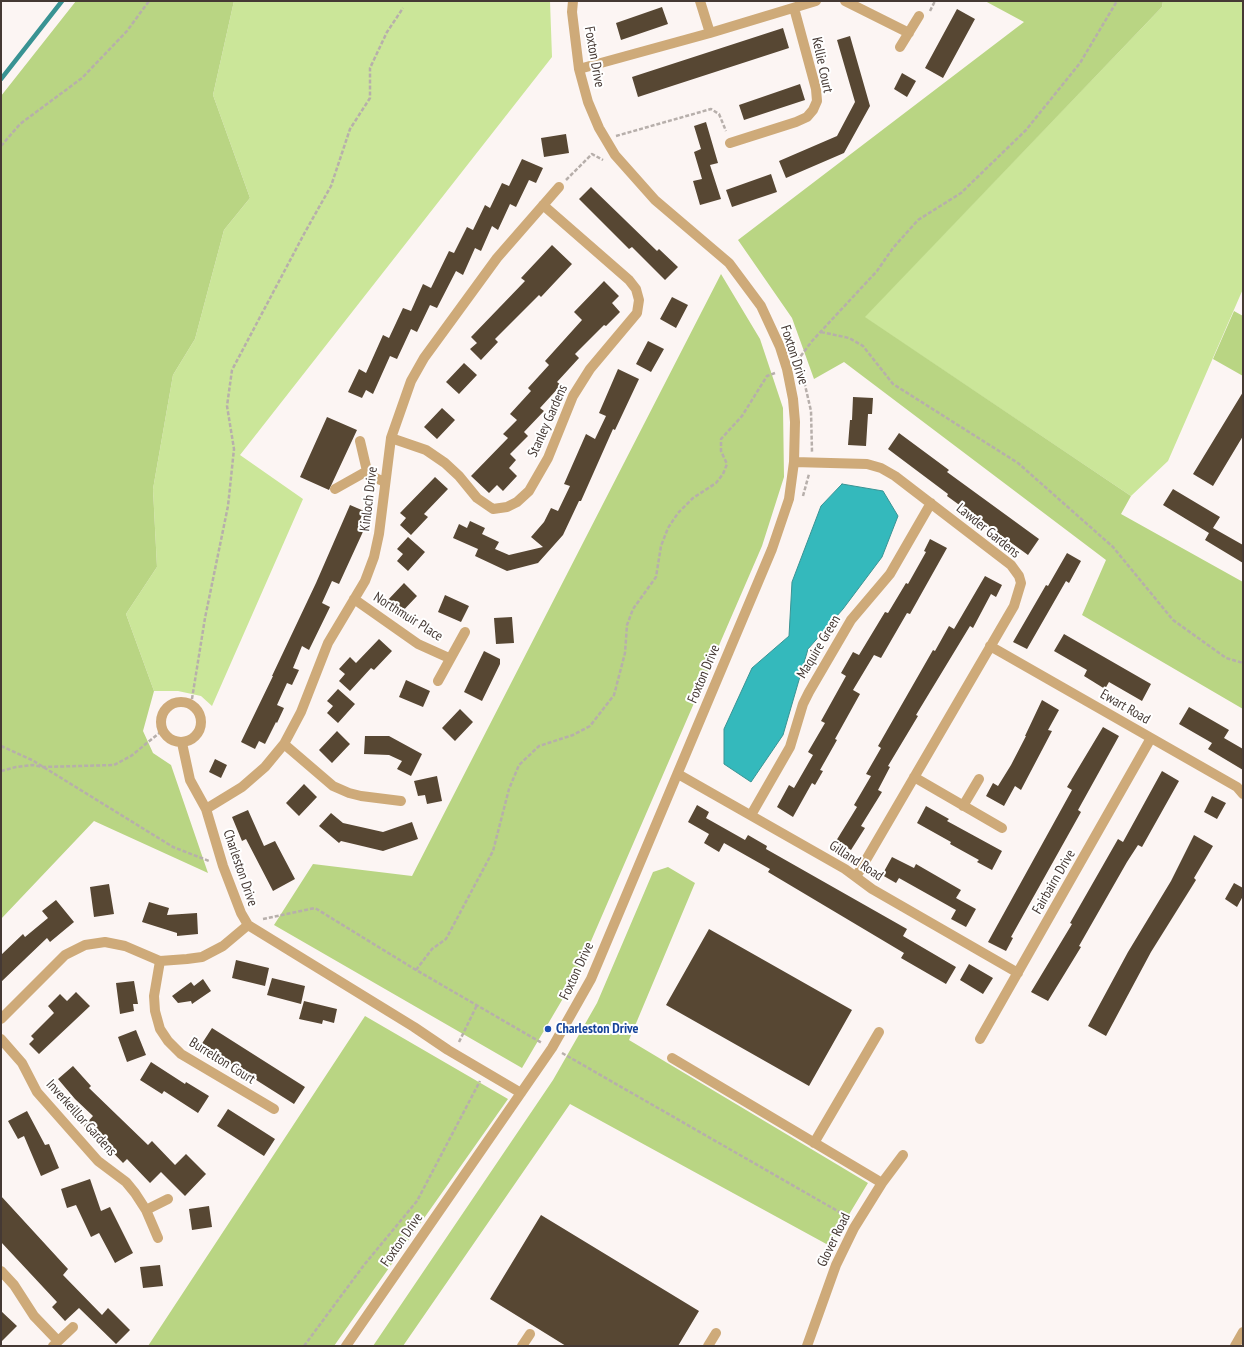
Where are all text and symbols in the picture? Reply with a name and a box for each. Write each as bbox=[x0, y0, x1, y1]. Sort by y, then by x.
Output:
street label: Foxton Drive bbox=[580, 25, 608, 89]
street label: Kellie Court bbox=[808, 36, 836, 94]
street label: Foxton Drive bbox=[776, 323, 812, 387]
street label: Stanley Gardens bbox=[525, 382, 571, 460]
street label: Kinloch Drive bbox=[357, 466, 381, 532]
street label: Lawder Gardens bbox=[953, 500, 1023, 562]
street label: Northmuir Place bbox=[370, 589, 446, 645]
street label: Maquire Green bbox=[794, 612, 844, 682]
street label: Foxton Drive bbox=[684, 642, 724, 706]
street label: Ewart Road bbox=[1097, 686, 1153, 728]
street label: Charleston Drive bbox=[219, 827, 261, 909]
street label: Gilland Road bbox=[826, 837, 886, 885]
street label: Fairbairn Drive bbox=[1029, 847, 1079, 917]
street label: Foxton Drive bbox=[556, 940, 598, 1002]
place label: Charleston Drive bbox=[556, 1021, 639, 1037]
marker: Charleston Drive bbox=[543, 1024, 553, 1034]
street label: Burrelton Court bbox=[186, 1034, 258, 1088]
street label: Inverkeillor Gardens bbox=[42, 1076, 120, 1160]
street label: Foxton Drive bbox=[377, 1210, 427, 1270]
street label: Glover Road bbox=[814, 1210, 854, 1270]

